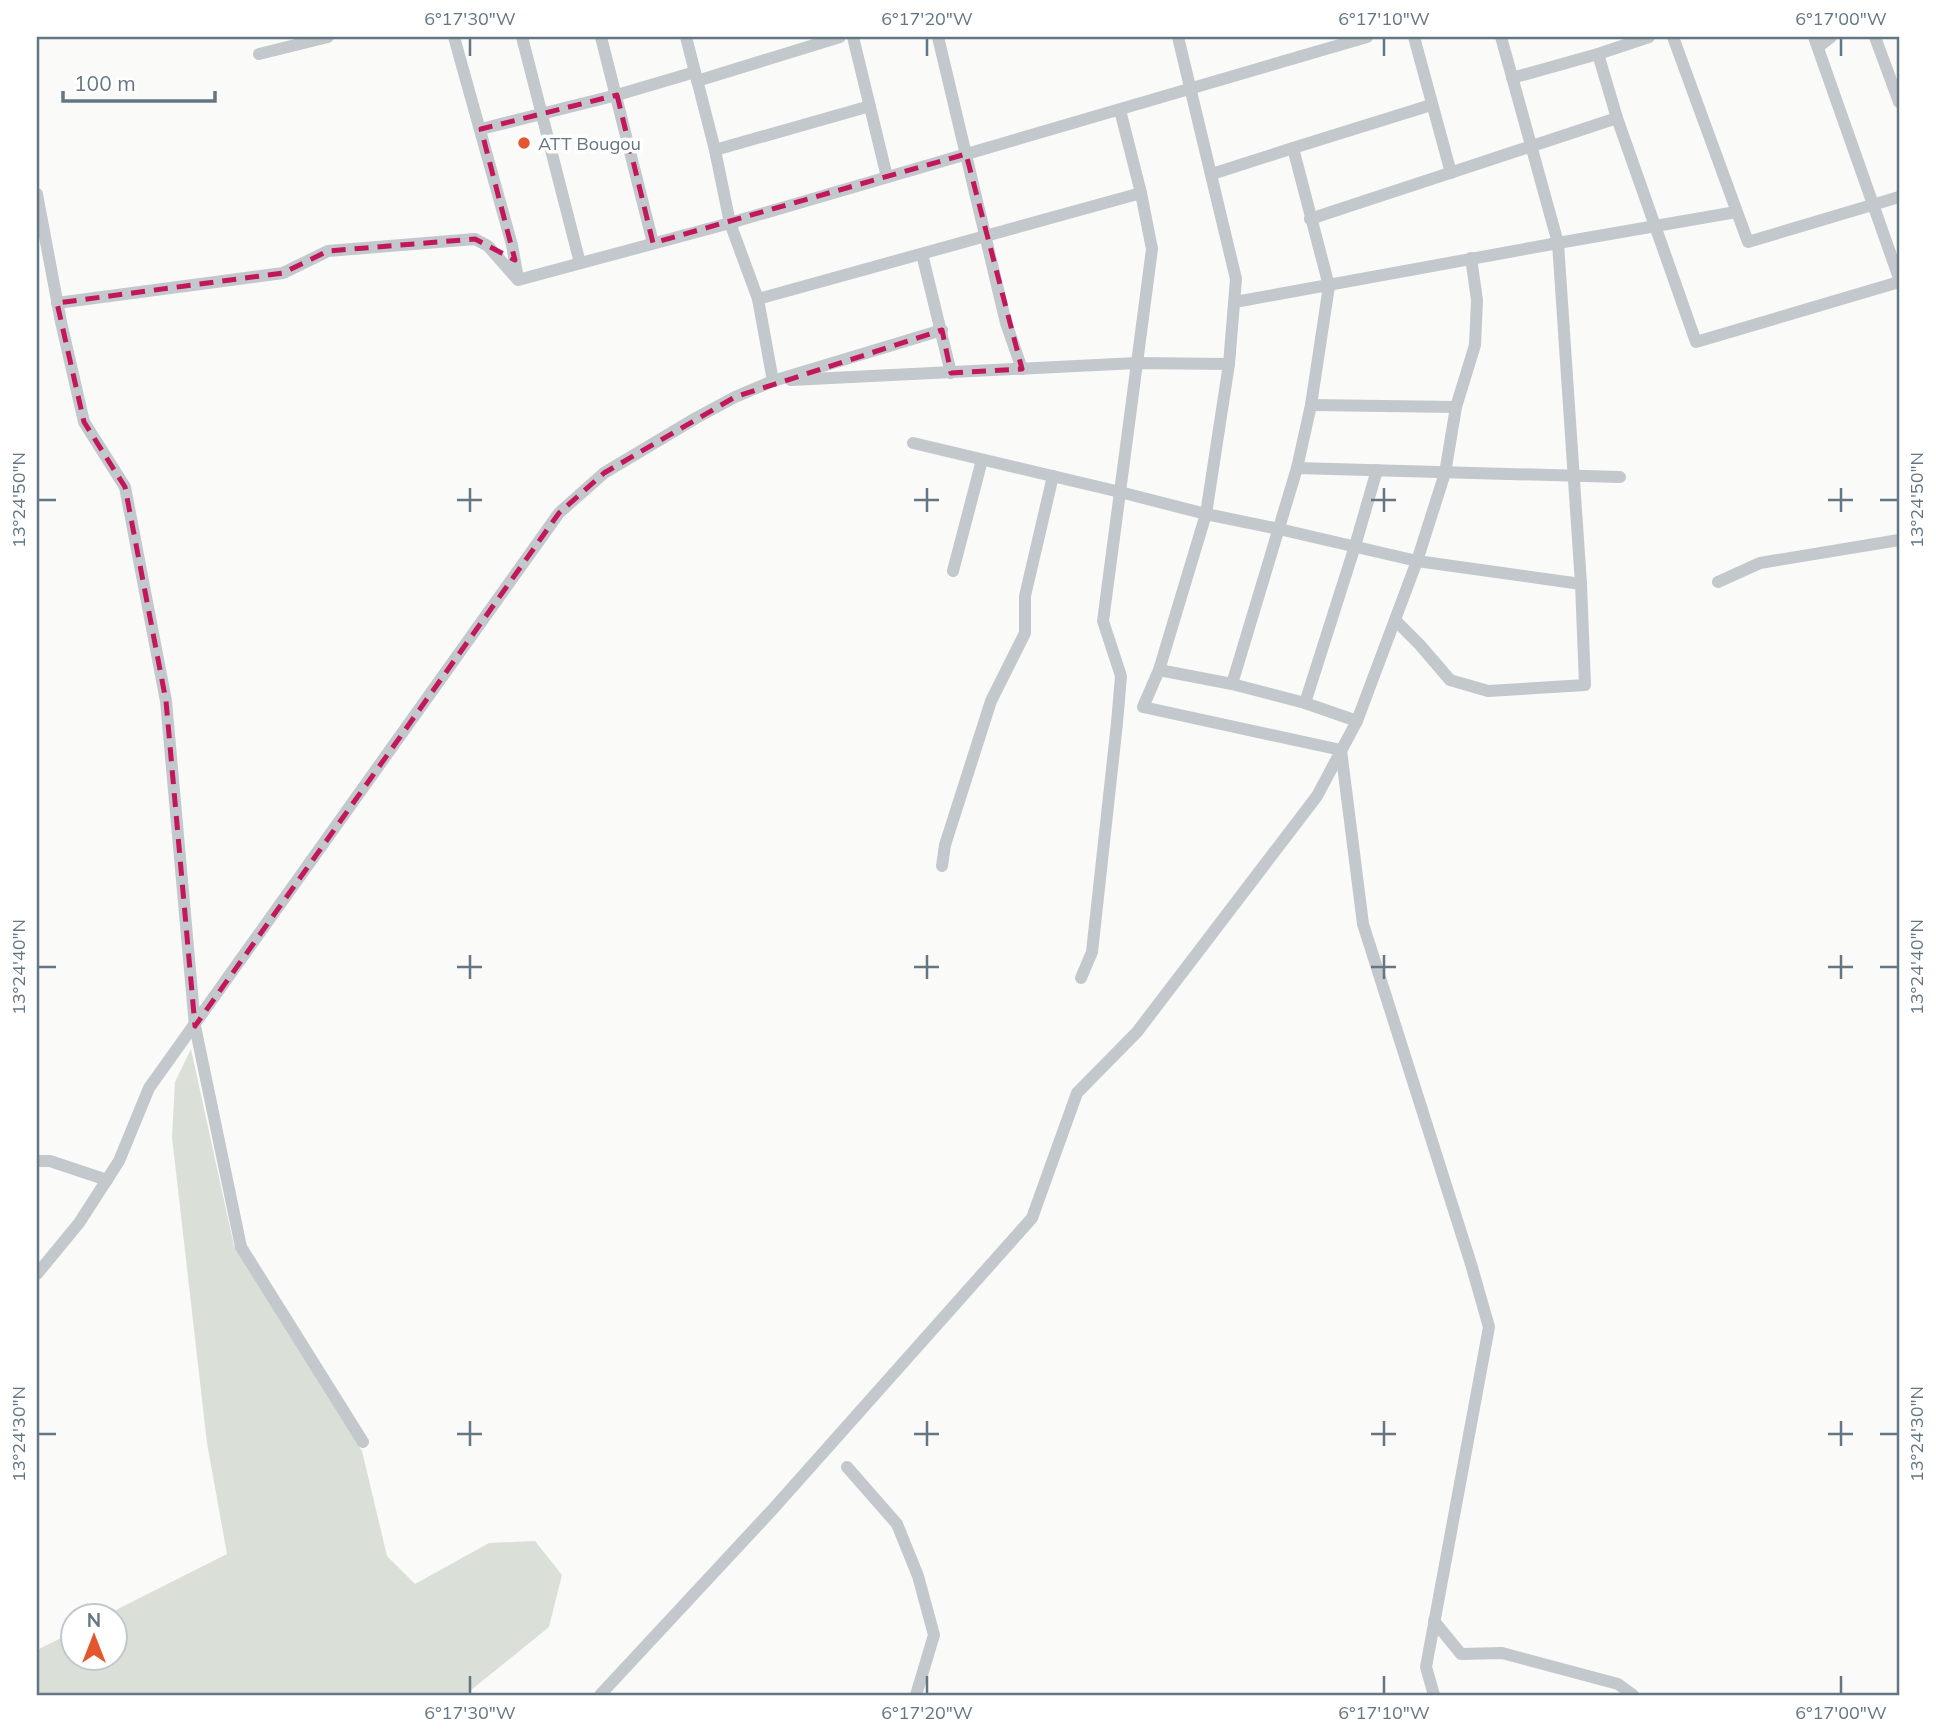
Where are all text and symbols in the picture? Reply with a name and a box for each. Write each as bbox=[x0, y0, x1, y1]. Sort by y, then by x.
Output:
text: 6°17'30"W bbox=[424, 7, 516, 30]
text: 6°17'20"W bbox=[881, 7, 973, 30]
text: 6°17'10"W bbox=[1338, 7, 1430, 30]
text: 6°17'00"W bbox=[1795, 7, 1887, 30]
scale bar bbox=[63, 60, 215, 104]
text: 100 m bbox=[74, 70, 136, 96]
place label: ATT Bougou bbox=[538, 132, 641, 155]
marker: ATT Bougou bbox=[516, 135, 532, 151]
text: 13°24'50"N bbox=[7, 452, 30, 548]
text: 13°24'50"N bbox=[1905, 452, 1928, 548]
text: 13°24'40"N bbox=[7, 919, 30, 1015]
text: 13°24'40"N bbox=[1905, 919, 1928, 1015]
text: 13°24'30"N bbox=[7, 1386, 30, 1482]
text: 13°24'30"N bbox=[1905, 1386, 1928, 1482]
north arrow bbox=[60, 1602, 130, 1672]
text: N bbox=[87, 1608, 101, 1632]
text: 6°17'30"W bbox=[424, 1701, 516, 1724]
text: 6°17'20"W bbox=[881, 1701, 973, 1724]
text: 6°17'10"W bbox=[1338, 1701, 1430, 1724]
text: 6°17'00"W bbox=[1795, 1701, 1887, 1724]

